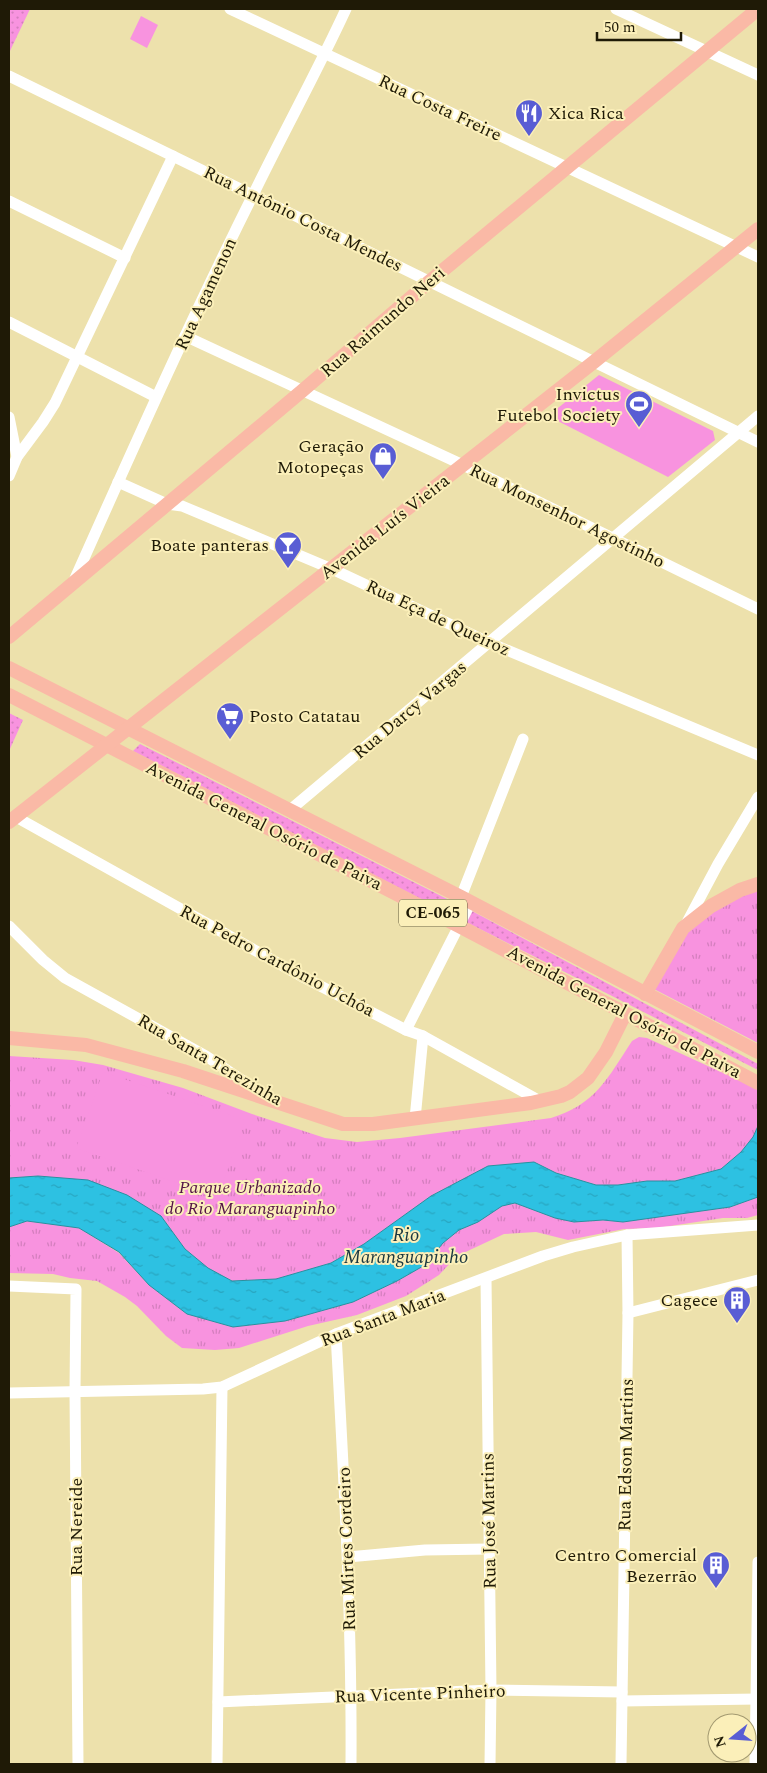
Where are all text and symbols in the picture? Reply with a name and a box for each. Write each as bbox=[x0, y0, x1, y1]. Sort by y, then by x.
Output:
scale bar bbox=[597, 10, 681, 42]
text: 50 m bbox=[604, 16, 636, 39]
street label: Rua Costa Freire bbox=[374, 68, 506, 148]
restaurant icon: Xica Rica bbox=[514, 98, 544, 137]
place label: Xica Rica bbox=[548, 100, 624, 127]
street label: Rua Antônio Costa Mendes bbox=[199, 159, 407, 279]
street label: Rua Agamenon bbox=[168, 233, 244, 355]
street label: Rua Raimundo Neri bbox=[315, 260, 451, 384]
place label: Invictus Futebol Society bbox=[497, 381, 621, 429]
sports icon: Invictus Futebol Society bbox=[624, 389, 654, 428]
place label: Geração Motopeças bbox=[277, 433, 364, 481]
shop icon: Geração Motopeças bbox=[368, 441, 398, 480]
street label: Rua Monsenhor Agostinho bbox=[465, 457, 669, 575]
street label: Avenida Luís Vieira bbox=[314, 468, 456, 586]
bar icon: Boate panteras bbox=[273, 530, 303, 569]
place label: Boate panteras bbox=[150, 532, 269, 559]
street label: Rua Eça de Queiroz bbox=[361, 573, 515, 663]
street label: Rua Darcy Vargas bbox=[347, 654, 473, 766]
supermarket icon: Posto Catatau bbox=[215, 701, 245, 740]
place label: Posto Catatau bbox=[249, 703, 360, 730]
street label: Avenida General Osório de Paiva bbox=[141, 754, 387, 898]
street label: Rua Pedro Cardônio Uchôa bbox=[175, 898, 380, 1024]
road number: CE-065 bbox=[399, 900, 467, 926]
street label: Avenida General Osório de Paiva bbox=[502, 938, 746, 1086]
street label: Rua Santa Terezinha bbox=[132, 1007, 288, 1113]
park label: Parque Urbanizado do Rio Maranguapinho bbox=[165, 1174, 335, 1222]
water label: Rio Maranguapinho bbox=[344, 1221, 468, 1272]
street label: Rua Santa Maria bbox=[317, 1282, 450, 1354]
building icon: Cagece bbox=[722, 1285, 752, 1324]
place label: Cagece bbox=[661, 1287, 718, 1314]
street label: Rua Edson Martins bbox=[611, 1378, 641, 1532]
street label: Rua José Martins bbox=[474, 1453, 504, 1589]
street label: Rua Mirtes Cordeiro bbox=[331, 1467, 363, 1631]
street label: Rua Nereide bbox=[63, 1478, 90, 1576]
place label: Centro Comercial Bezerrão bbox=[554, 1542, 697, 1590]
building icon: Centro Comercial Bezerrão bbox=[701, 1550, 731, 1589]
street label: Rua Vicente Pinheiro bbox=[334, 1678, 506, 1710]
north arrow bbox=[707, 1713, 757, 1763]
text: N bbox=[708, 1733, 732, 1750]

